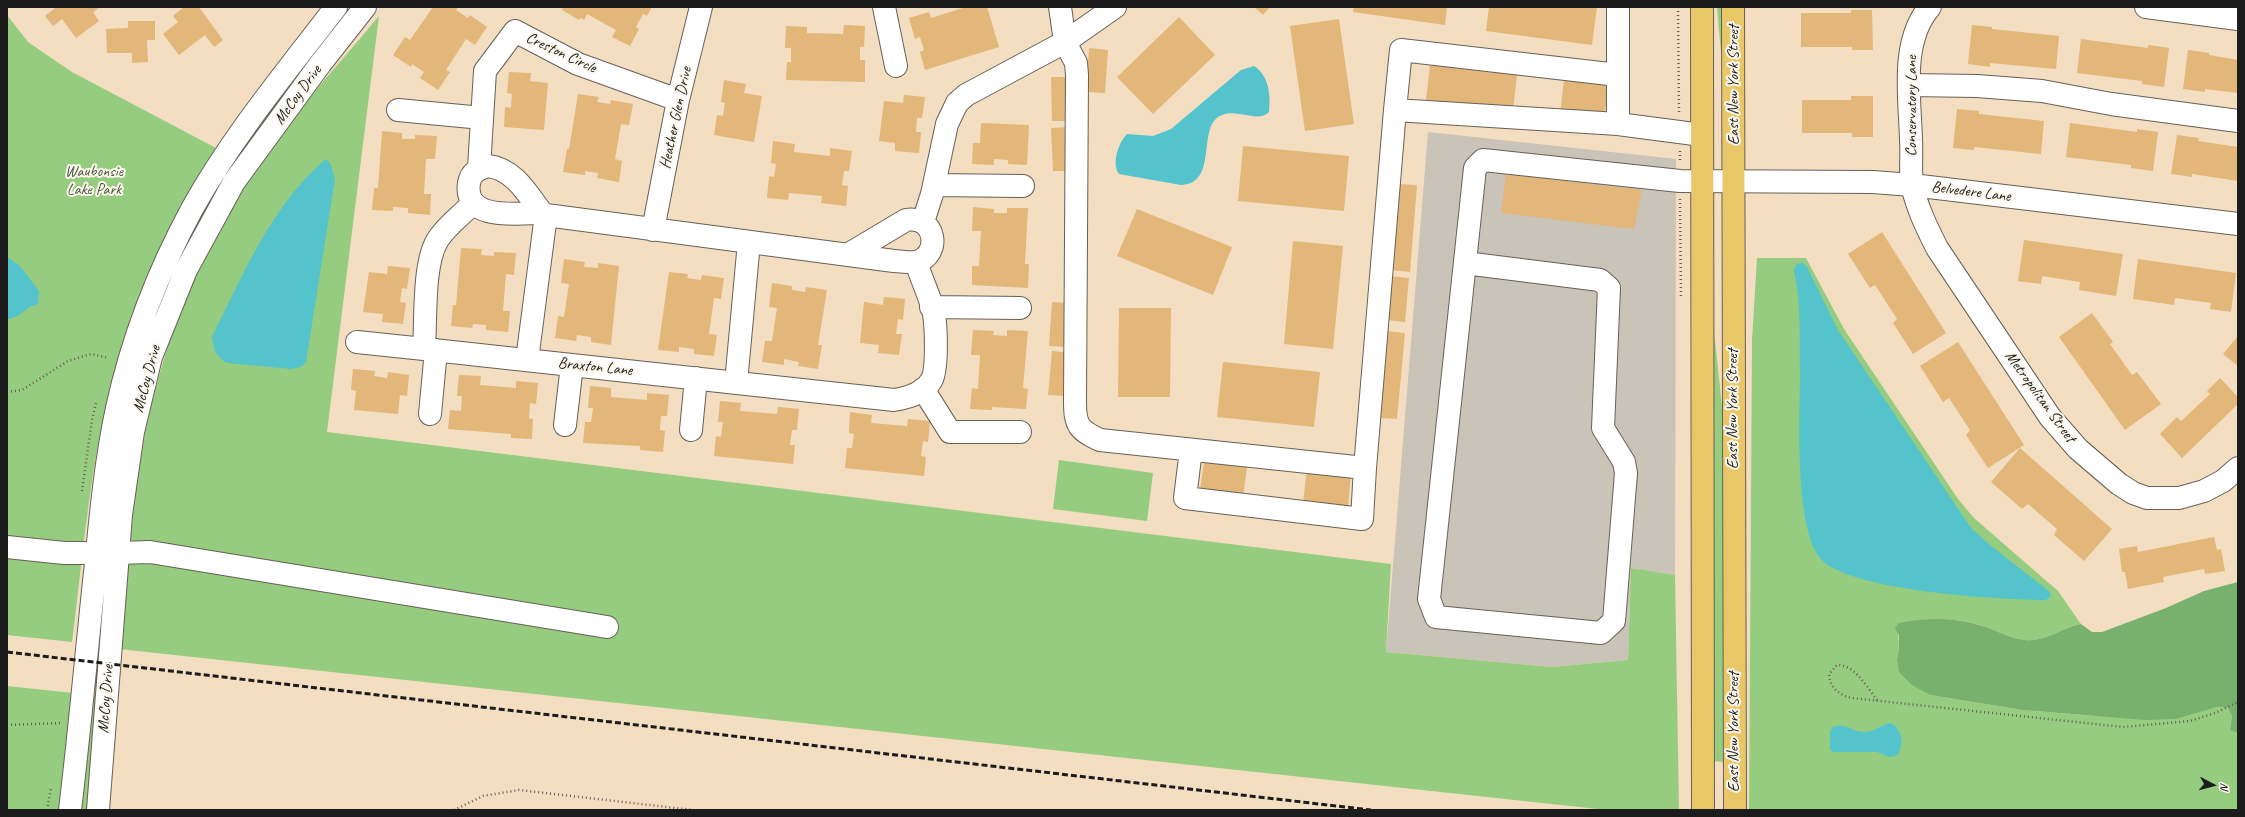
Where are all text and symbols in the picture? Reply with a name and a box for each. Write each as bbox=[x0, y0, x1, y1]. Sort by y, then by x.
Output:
street label: East New York Street bbox=[1724, 25, 1744, 145]
street label: Creston Circle bbox=[523, 28, 599, 78]
street label: Conservatory Lane bbox=[1902, 56, 1922, 156]
street label: McCoy Drive bbox=[270, 62, 326, 128]
street label: Heather Glen Drive bbox=[656, 65, 696, 171]
park label: Waubonsie Lake Park bbox=[65, 162, 123, 200]
street label: Belvedere Lane bbox=[1930, 178, 2012, 206]
street label: McCoy Drive bbox=[129, 343, 165, 415]
street label: Metropolitan Street bbox=[2000, 347, 2080, 447]
street label: East New York Street bbox=[1723, 349, 1743, 469]
street label: Braxton Lane bbox=[557, 354, 633, 380]
street label: McCoy Drive bbox=[94, 664, 118, 734]
street label: East New York Street bbox=[1724, 672, 1744, 792]
north arrow bbox=[2193, 765, 2233, 805]
text: N bbox=[2218, 782, 2232, 790]

